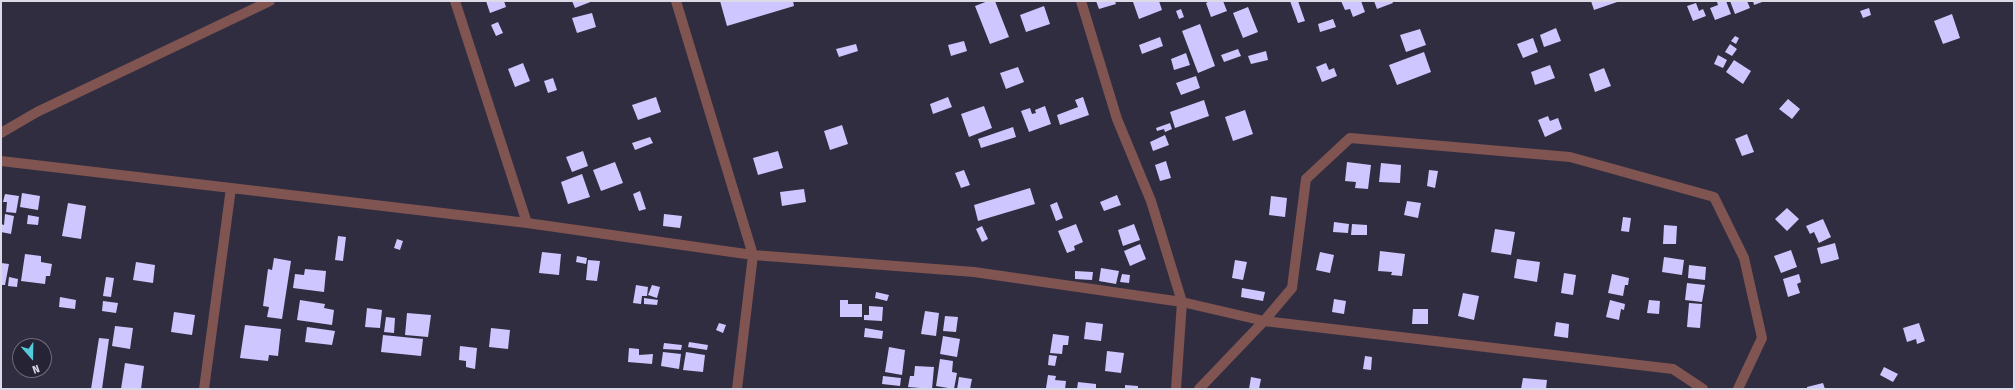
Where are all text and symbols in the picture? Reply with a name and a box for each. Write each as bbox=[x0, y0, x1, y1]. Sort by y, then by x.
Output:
north arrow bbox=[12, 338, 52, 378]
text: N bbox=[31, 362, 41, 376]

